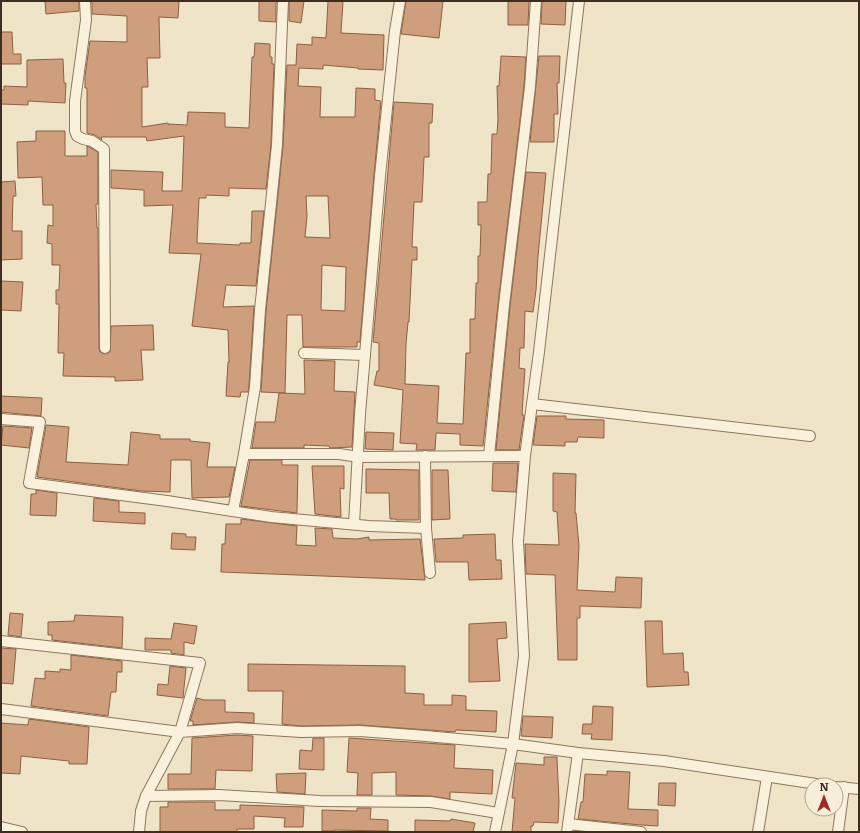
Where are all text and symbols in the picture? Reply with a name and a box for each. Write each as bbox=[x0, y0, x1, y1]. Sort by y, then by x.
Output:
north arrow bbox=[804, 777, 844, 817]
text: N bbox=[819, 778, 829, 794]

